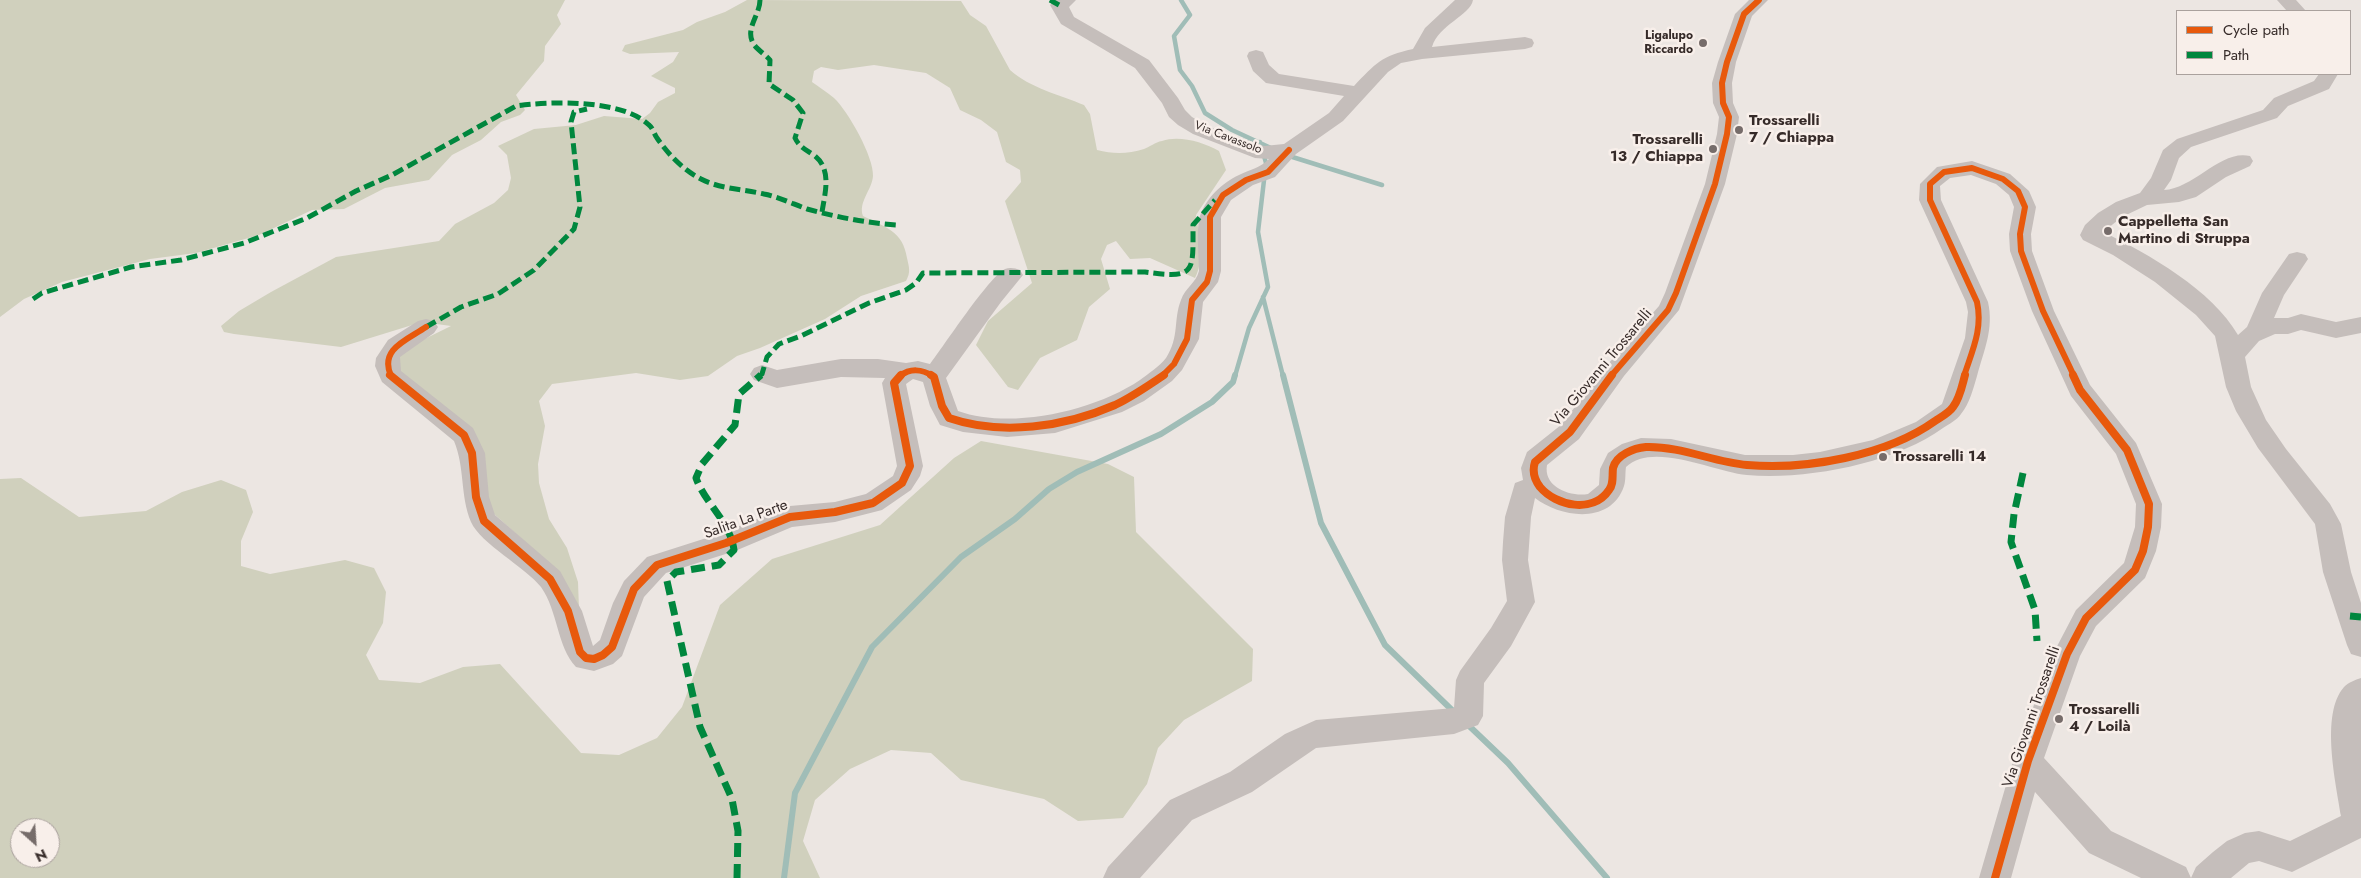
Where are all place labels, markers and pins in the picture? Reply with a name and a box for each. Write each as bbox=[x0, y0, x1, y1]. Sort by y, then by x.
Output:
place label: Ligalupo Riccardo bbox=[1644, 29, 1693, 57]
marker: Ligalupo Riccardo bbox=[1697, 37, 1709, 49]
place label: Trossarelli 7 / Chiappa bbox=[1749, 112, 1834, 147]
marker: Trossarelli 7 / Chiappa bbox=[1733, 124, 1745, 136]
place label: Trossarelli 13 / Chiappa bbox=[1610, 131, 1703, 166]
marker: Trossarelli 13 / Chiappa bbox=[1707, 143, 1719, 155]
place label: Cappelletta San Martino di Struppa bbox=[2118, 213, 2250, 248]
marker: Cappelletta San Martino di Struppa bbox=[2102, 225, 2114, 237]
place label: Trossarelli 14 bbox=[1893, 448, 1986, 466]
marker: Trossarelli 14 bbox=[1877, 451, 1889, 463]
place label: Trossarelli 4 / Loilà bbox=[2069, 701, 2140, 736]
marker: Trossarelli 4 / Loilà bbox=[2053, 713, 2065, 725]

